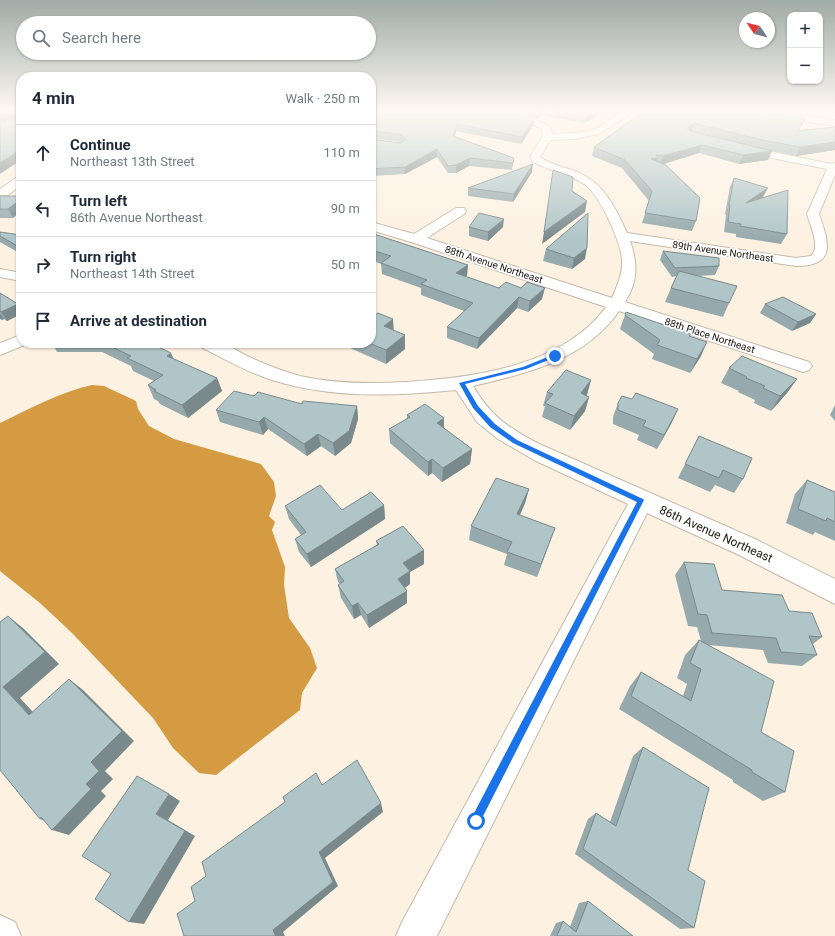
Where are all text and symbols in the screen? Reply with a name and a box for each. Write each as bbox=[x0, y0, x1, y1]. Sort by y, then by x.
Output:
north arrow bbox=[739, 12, 775, 48]
map controls bbox=[787, 12, 823, 84]
button: + bbox=[787, 12, 823, 48]
search box bbox=[16, 16, 376, 60]
icon: search bbox=[30, 27, 52, 49]
text: Search here bbox=[62, 29, 141, 47]
button: − bbox=[787, 48, 823, 84]
text: 4 min bbox=[32, 88, 75, 108]
text: Walk · 250 m bbox=[285, 91, 360, 106]
text: Continue bbox=[70, 136, 131, 154]
icon: ahead bbox=[32, 142, 54, 164]
text: 110 m bbox=[323, 145, 360, 160]
text: Northeast 13th Street bbox=[70, 154, 195, 169]
text: Turn left bbox=[70, 192, 127, 210]
icon: left bbox=[32, 198, 54, 220]
text: 90 m bbox=[331, 201, 360, 216]
text: 86th Avenue Northeast bbox=[70, 210, 203, 225]
street label: 89th Avenue Northeast bbox=[672, 239, 774, 264]
street label: 88th Avenue Northeast bbox=[444, 243, 544, 285]
text: Turn right bbox=[70, 248, 136, 266]
icon: right bbox=[32, 254, 54, 276]
text: 50 m bbox=[331, 257, 360, 272]
text: Northeast 14th Street bbox=[70, 266, 195, 281]
icon: arrive bbox=[32, 310, 54, 332]
text: Arrive at destination bbox=[70, 312, 207, 330]
street label: 88th Place Northeast bbox=[663, 316, 756, 355]
route end bbox=[546, 347, 564, 365]
street label: 86th Avenue Northeast bbox=[657, 503, 775, 565]
route start bbox=[467, 812, 485, 830]

